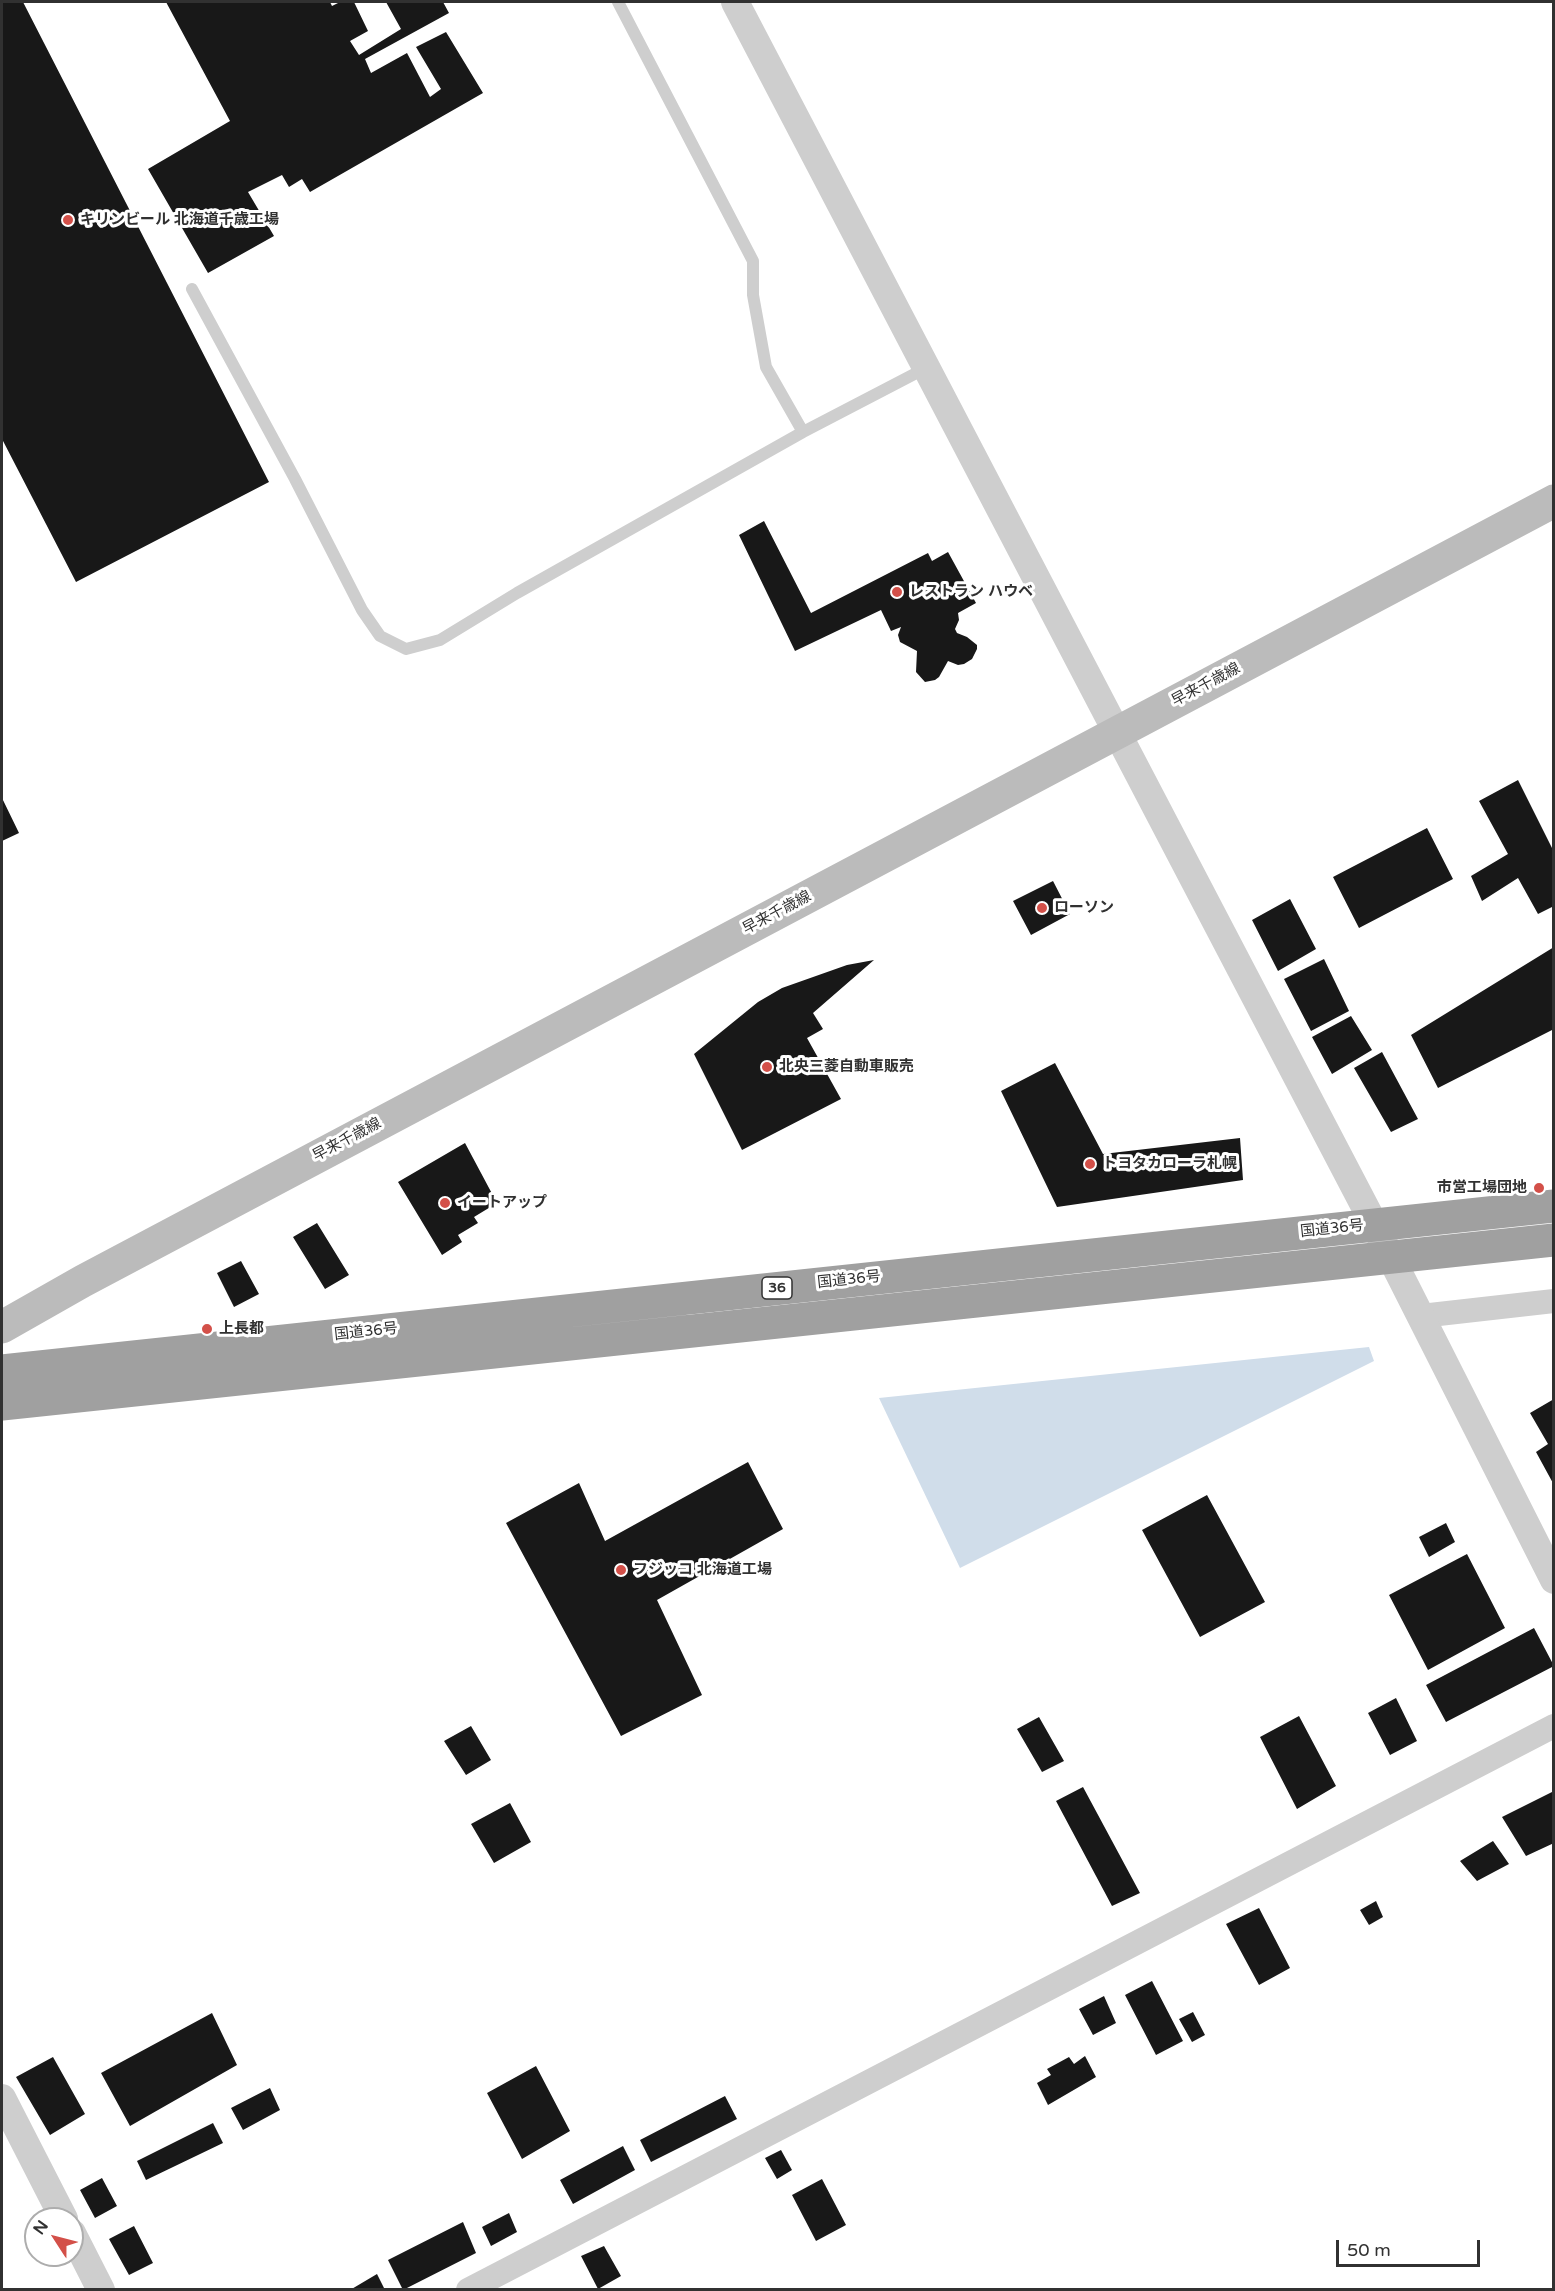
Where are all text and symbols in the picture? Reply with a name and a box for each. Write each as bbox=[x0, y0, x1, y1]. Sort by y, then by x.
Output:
place label: キリンビール 北海道千歳工場 bbox=[80, 211, 279, 229]
marker: キリンビール 北海道千歳工場 bbox=[61, 213, 75, 227]
place label: レストラン ハウベ bbox=[909, 583, 1033, 601]
marker: レストラン ハウベ bbox=[890, 585, 904, 599]
street label: 早来千歳線 bbox=[1169, 659, 1243, 711]
street label: 早来千歳線 bbox=[740, 887, 814, 939]
place label: ローソン bbox=[1054, 899, 1114, 917]
marker: ローソン bbox=[1035, 901, 1049, 915]
place label: 北央三菱自動車販売 bbox=[779, 1058, 914, 1076]
marker: 北央三菱自動車販売 bbox=[760, 1060, 774, 1074]
street label: 早来千歳線 bbox=[310, 1114, 384, 1166]
place label: トヨタカローラ札幌 bbox=[1102, 1155, 1237, 1173]
marker: トヨタカローラ札幌 bbox=[1083, 1157, 1097, 1171]
place label: 市営工場団地 bbox=[1437, 1179, 1527, 1197]
marker: 市営工場団地 bbox=[1532, 1181, 1546, 1195]
place label: イートアップ bbox=[457, 1194, 547, 1212]
marker: イートアップ bbox=[438, 1196, 452, 1210]
street label: 国道36号 bbox=[1299, 1217, 1365, 1241]
street label: 国道36号 bbox=[816, 1268, 882, 1292]
road number: 36 bbox=[762, 1277, 792, 1299]
place label: 上長都 bbox=[219, 1320, 264, 1338]
street label: 国道36号 bbox=[333, 1320, 399, 1344]
marker: 上長都 bbox=[200, 1322, 214, 1336]
place label: フジッコ 北海道工場 bbox=[633, 1561, 772, 1579]
marker: フジッコ 北海道工場 bbox=[614, 1563, 628, 1577]
north arrow bbox=[24, 2207, 84, 2267]
text: N bbox=[29, 2217, 53, 2239]
scale bar bbox=[1339, 2228, 1483, 2266]
text: 50 m bbox=[1347, 2239, 1391, 2261]

